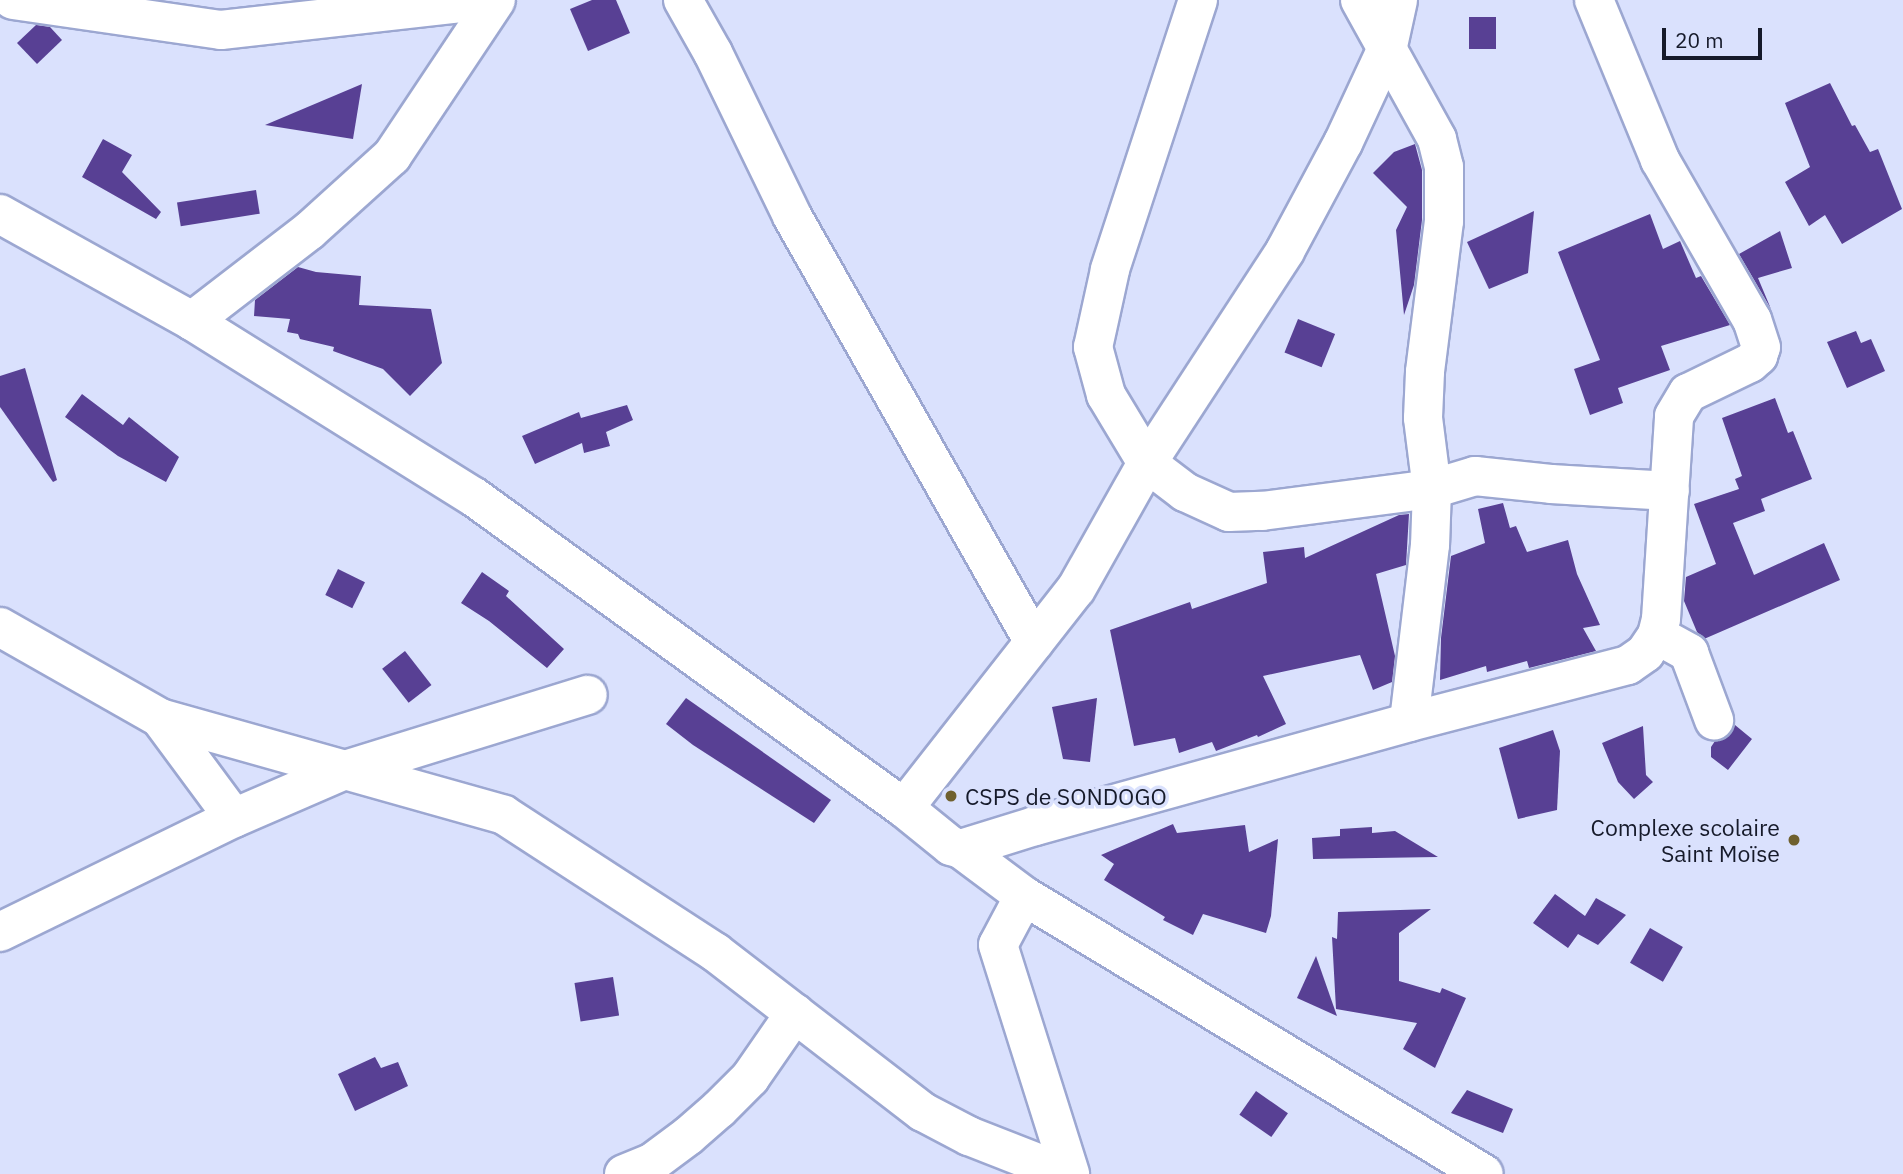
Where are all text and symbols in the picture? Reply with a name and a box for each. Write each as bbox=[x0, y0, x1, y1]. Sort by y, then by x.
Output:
scale bar bbox=[1665, 14, 1765, 58]
text: 20 m bbox=[1675, 26, 1724, 54]
place label: CSPS de SONDOGO bbox=[965, 782, 1167, 810]
marker: CSPS de SONDOGO bbox=[943, 788, 959, 804]
place label: Complexe scolaire Saint Moïse bbox=[1591, 813, 1780, 867]
marker: Complexe scolaire Saint Moïse bbox=[1786, 832, 1802, 848]

